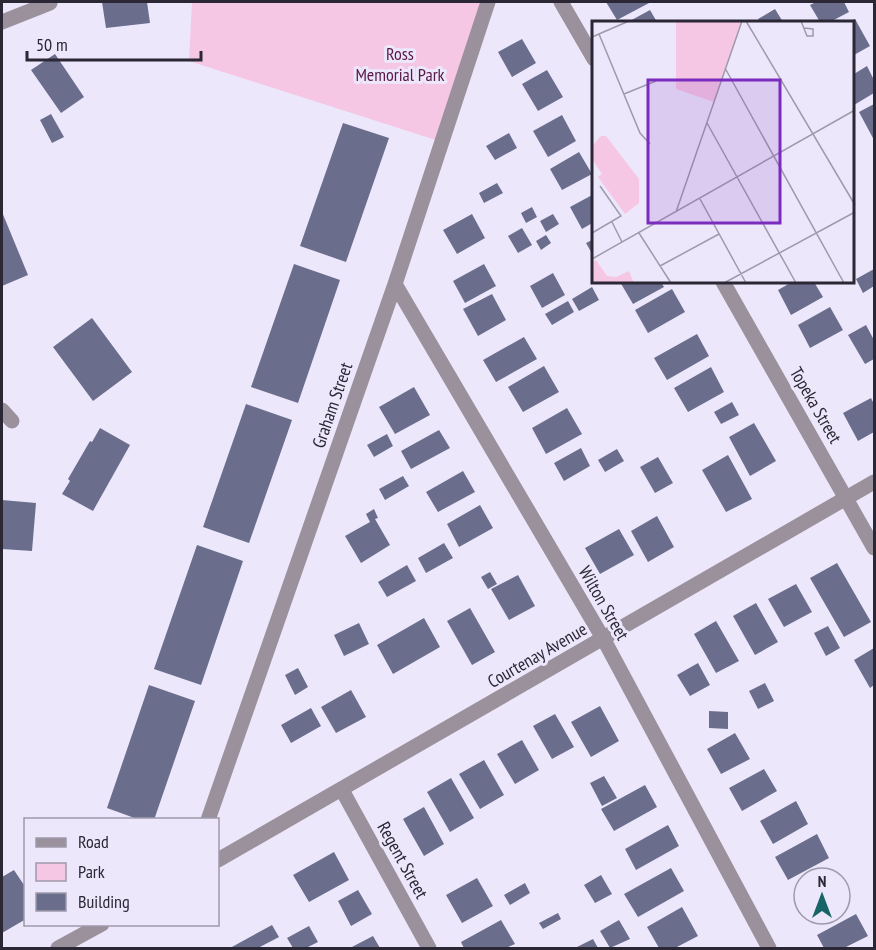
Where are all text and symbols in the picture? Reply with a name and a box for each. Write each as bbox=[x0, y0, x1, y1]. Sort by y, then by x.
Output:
inset map bbox=[592, 21, 855, 284]
scale bar bbox=[27, 24, 201, 62]
text: 50 m bbox=[36, 33, 68, 56]
park label: Ross Memorial Park bbox=[355, 42, 445, 86]
street label: Graham Street bbox=[307, 359, 357, 451]
street label: Topeka Street bbox=[785, 363, 847, 447]
street label: Wilton Street bbox=[574, 562, 634, 644]
street label: Courtenay Avenue bbox=[483, 617, 591, 693]
legend bbox=[24, 818, 219, 926]
street label: Regent Street bbox=[372, 818, 434, 903]
text: Road bbox=[78, 830, 109, 853]
text: Park bbox=[78, 860, 105, 883]
north arrow bbox=[792, 866, 852, 926]
text: N bbox=[818, 871, 826, 891]
text: Building bbox=[78, 890, 130, 913]

